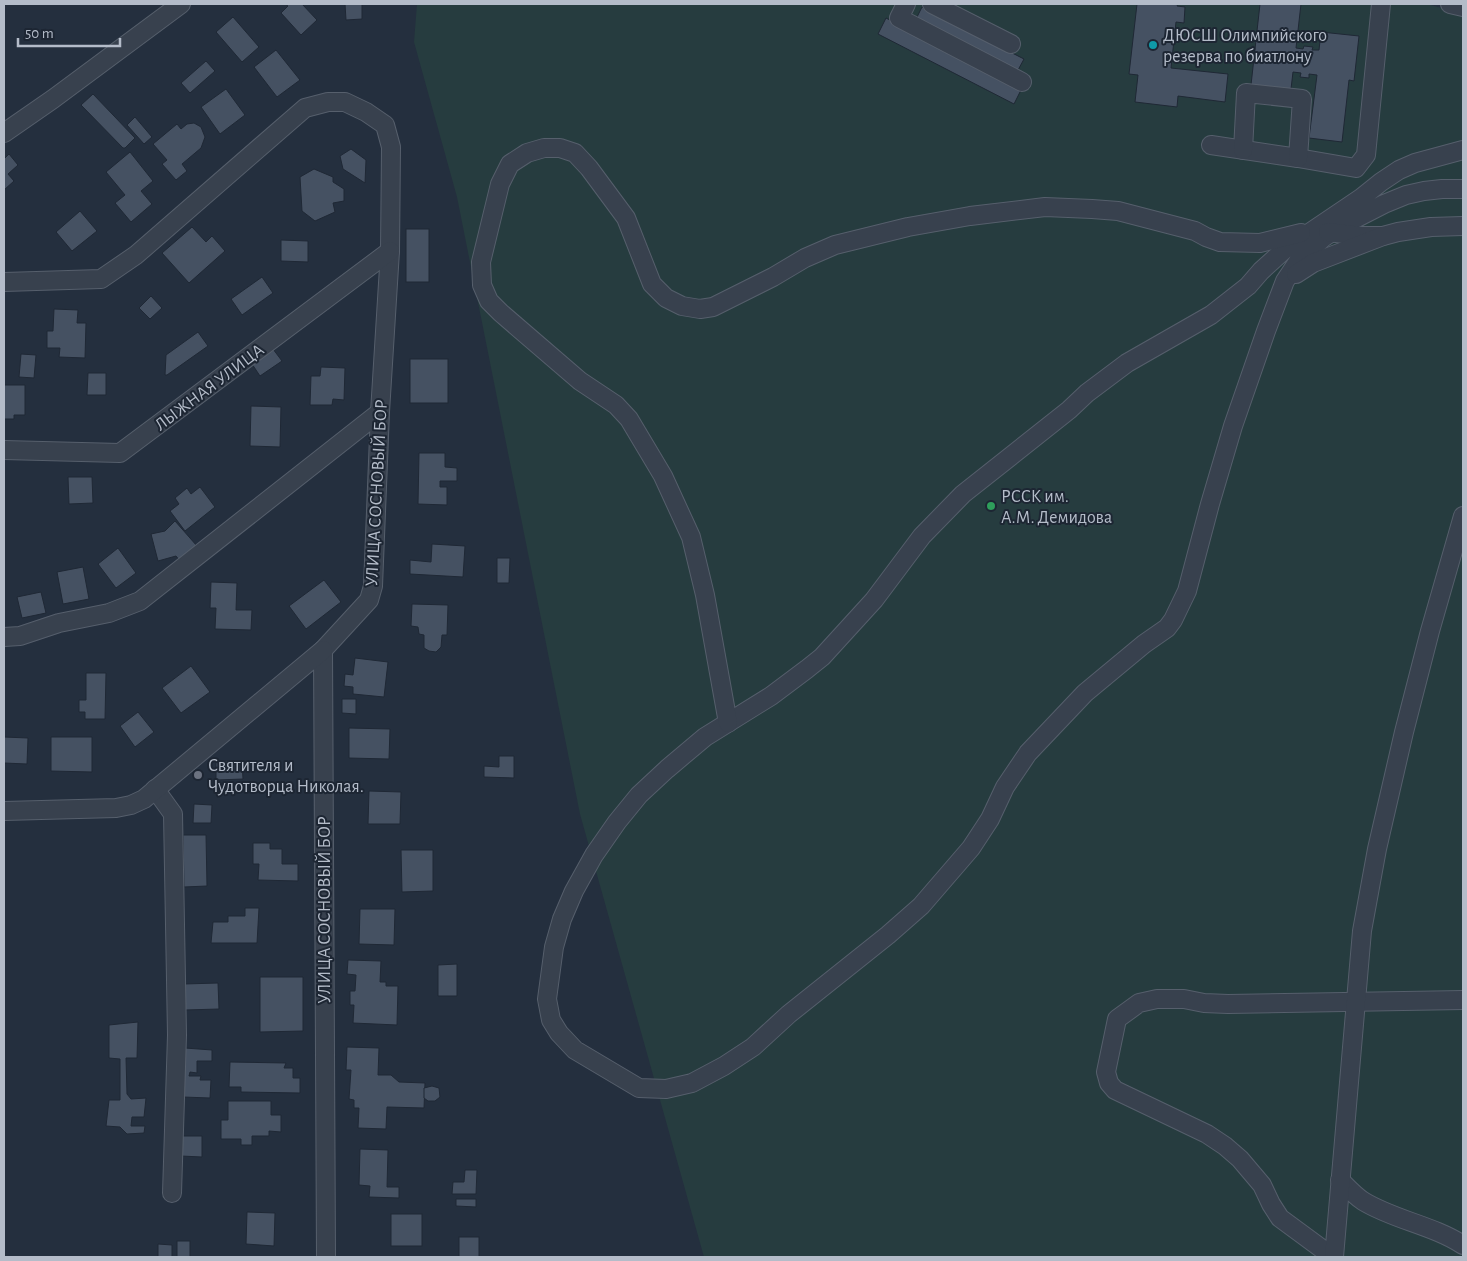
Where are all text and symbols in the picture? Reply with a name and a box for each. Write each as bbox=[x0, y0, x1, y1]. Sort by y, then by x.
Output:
scale bar bbox=[18, 15, 120, 47]
text: 50 m bbox=[25, 26, 54, 41]
place label: ДЮСШ Олимпийского резерва по биатлону bbox=[1163, 27, 1327, 66]
marker: ДЮСШ Олимпийского резерва по биатлону bbox=[1147, 39, 1159, 51]
street label: ЛЫЖНАЯ УЛИЦА bbox=[152, 341, 268, 435]
street label: УЛИЦА СОСНОВЫЙ БОР bbox=[361, 399, 391, 587]
place label: РССК им. А.М. Демидова bbox=[1001, 488, 1112, 527]
marker: РССК им. А.М. Демидова bbox=[985, 500, 997, 512]
place label: Святителя и Чудотворца Николая. bbox=[208, 757, 364, 796]
marker: Святителя и Чудотворца Николая. bbox=[192, 769, 204, 781]
street label: УЛИЦА СОСНОВЫЙ БОР bbox=[314, 816, 334, 1004]

